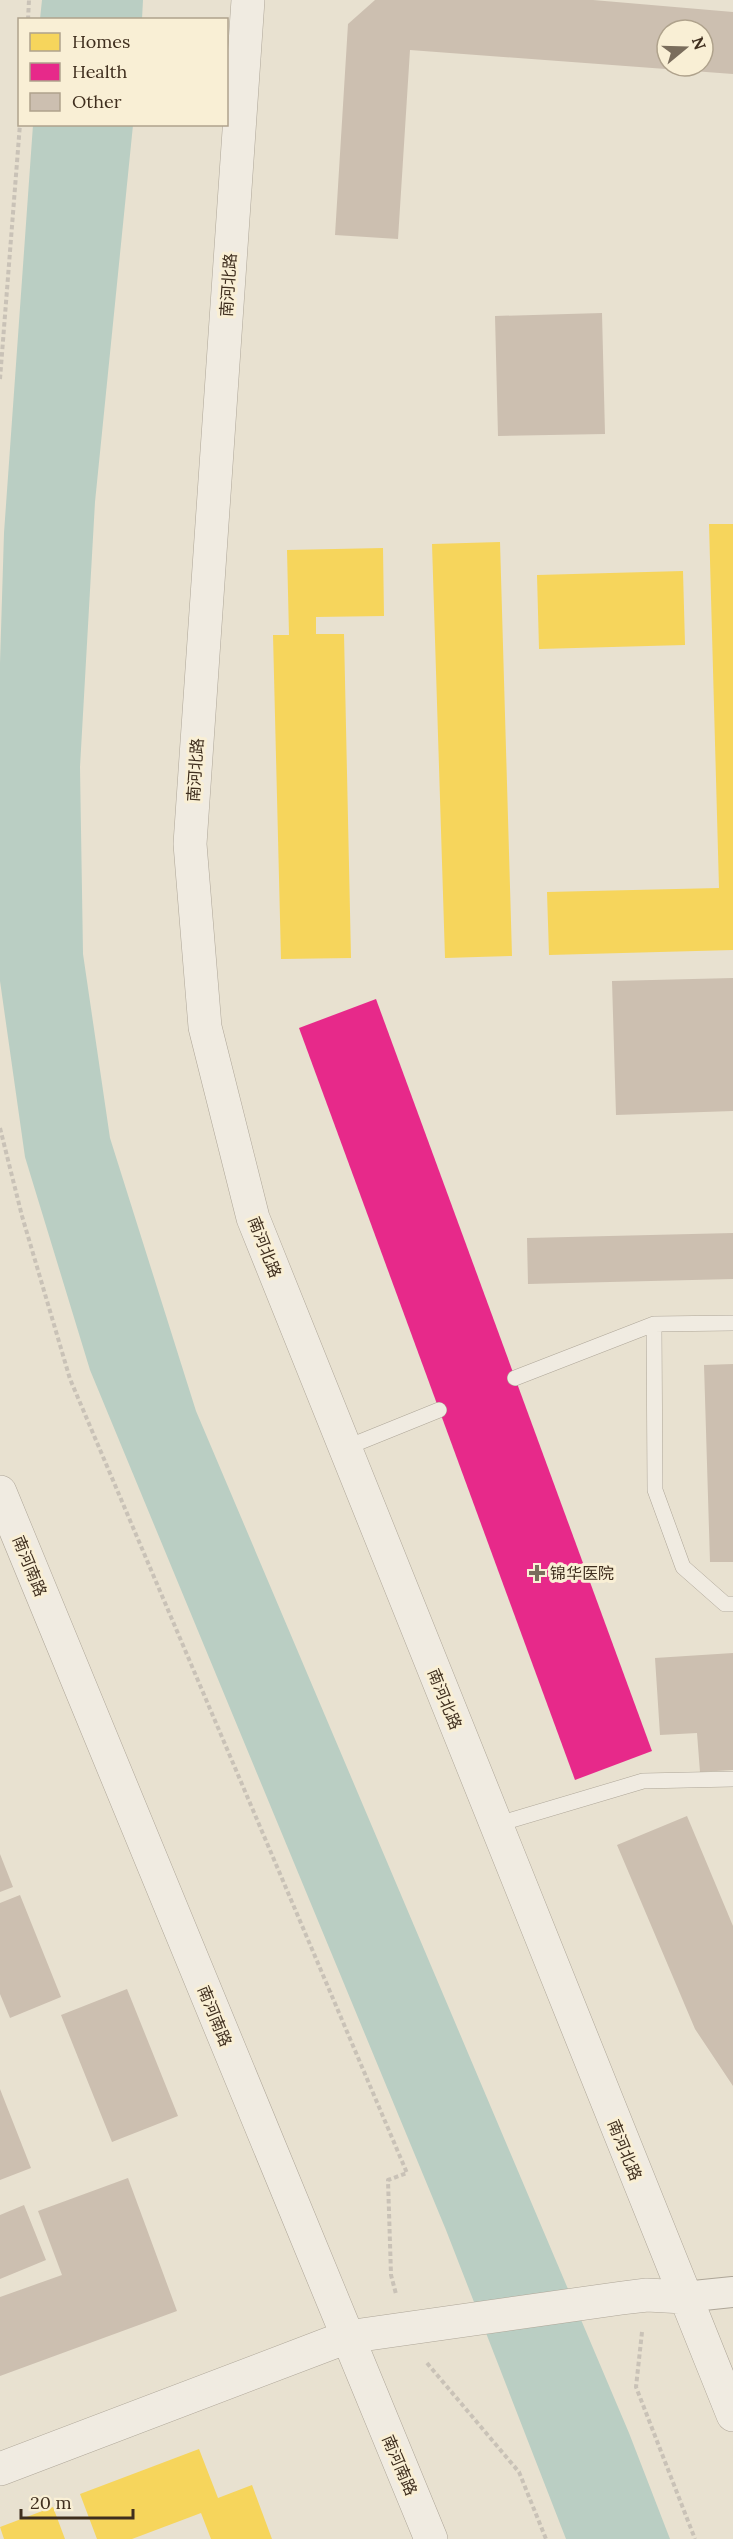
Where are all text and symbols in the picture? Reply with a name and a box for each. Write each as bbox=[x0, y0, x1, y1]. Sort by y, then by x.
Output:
legend bbox=[18, 18, 228, 126]
north arrow bbox=[655, 18, 715, 78]
text: Homes bbox=[72, 30, 130, 53]
text: N bbox=[688, 34, 711, 52]
text: Health bbox=[72, 60, 128, 83]
text: Other bbox=[72, 90, 122, 113]
street label: 南河北路 bbox=[216, 252, 240, 318]
street label: 南河北路 bbox=[183, 737, 207, 803]
street label: 南河北路 bbox=[244, 1214, 286, 1280]
street label: 南河南路 bbox=[9, 1533, 51, 1599]
place label: 锦华医院 bbox=[550, 1563, 614, 1583]
marker: 锦华医院 bbox=[528, 1564, 546, 1582]
street label: 南河北路 bbox=[424, 1666, 466, 1732]
street label: 南河南路 bbox=[194, 1983, 236, 2049]
street label: 南河北路 bbox=[604, 2117, 646, 2183]
street label: 南河南路 bbox=[378, 2432, 422, 2498]
scale bar bbox=[21, 2482, 134, 2520]
text: 20 m bbox=[30, 2491, 72, 2514]

